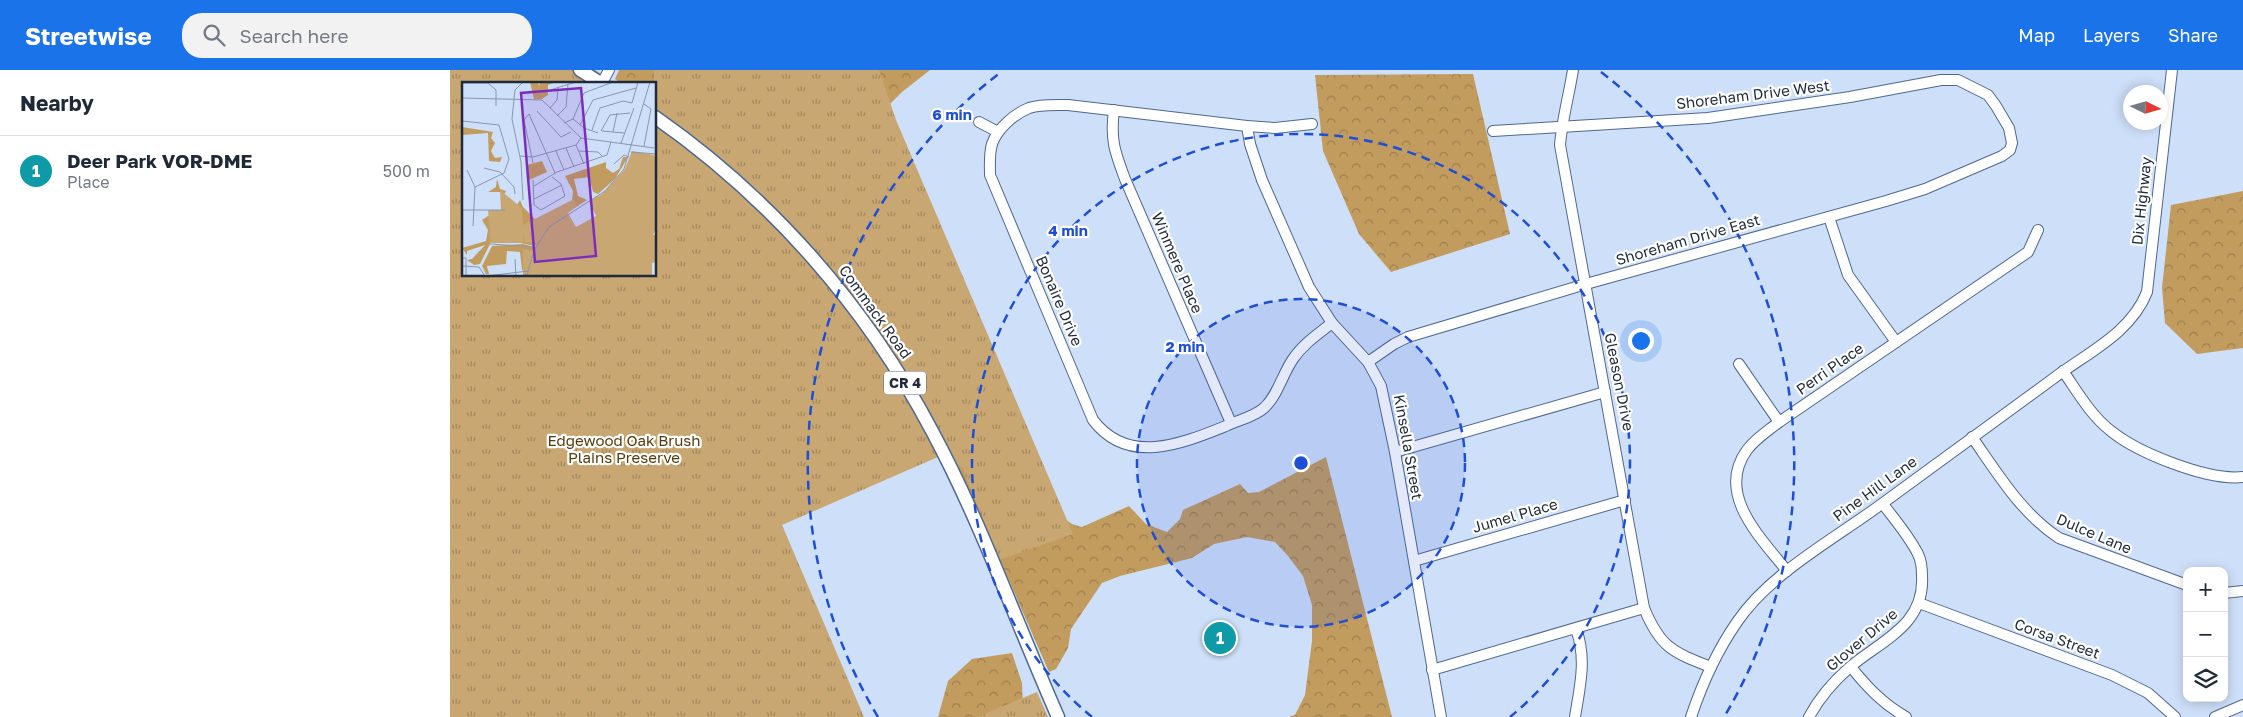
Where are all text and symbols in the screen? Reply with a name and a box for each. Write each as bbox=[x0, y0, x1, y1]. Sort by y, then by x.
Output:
search box bbox=[182, 13, 532, 58]
text: Streetwise bbox=[25, 21, 152, 50]
icon: search bbox=[200, 21, 228, 49]
text: Search here bbox=[240, 24, 348, 47]
text: Map bbox=[2018, 24, 2055, 46]
text: Layers bbox=[2083, 24, 2140, 46]
text: Share bbox=[2168, 24, 2218, 46]
street label: Shoreham Drive West bbox=[1675, 76, 1831, 112]
inset map bbox=[462, 82, 656, 276]
north arrow bbox=[2123, 85, 2168, 130]
text: Nearby bbox=[20, 90, 94, 116]
text: 6 min bbox=[932, 105, 972, 123]
text: Deer Park VOR-DME bbox=[67, 149, 252, 172]
street label: Dix Highway bbox=[2127, 155, 2155, 246]
text: 1 bbox=[32, 161, 40, 181]
text: 500 m bbox=[383, 161, 430, 181]
text: Place bbox=[67, 172, 110, 192]
street label: Winmere Place bbox=[1149, 210, 1207, 316]
street label: Shoreham Drive East bbox=[1613, 210, 1762, 268]
text: 4 min bbox=[1048, 221, 1088, 239]
street label: Bonaire Drive bbox=[1033, 253, 1087, 349]
street label: Commack Road bbox=[836, 261, 916, 362]
your location bbox=[1628, 328, 1654, 354]
street label: Gleason Drive bbox=[1602, 331, 1638, 433]
text: 2 min bbox=[1165, 337, 1205, 355]
street label: Perri Place bbox=[1792, 338, 1867, 398]
road number: CR 4 bbox=[884, 372, 926, 394]
street label: Kinsella Street bbox=[1391, 393, 1427, 501]
park label: Edgewood Oak Brush Plains Preserve bbox=[548, 431, 700, 466]
street label: Pine Hill Lane bbox=[1829, 452, 1920, 525]
centre of rings bbox=[1292, 454, 1310, 472]
street label: Jumel Place bbox=[1470, 494, 1560, 536]
street label: Dulce Lane bbox=[2054, 509, 2135, 557]
map controls bbox=[2183, 567, 2228, 702]
button: + bbox=[2183, 567, 2228, 612]
street label: Glover Drive bbox=[1822, 604, 1901, 674]
button: − bbox=[2183, 612, 2228, 657]
street label: Corsa Street bbox=[2012, 614, 2103, 662]
pin: 1 bbox=[1204, 619, 1236, 657]
button: layers bbox=[2183, 657, 2228, 702]

